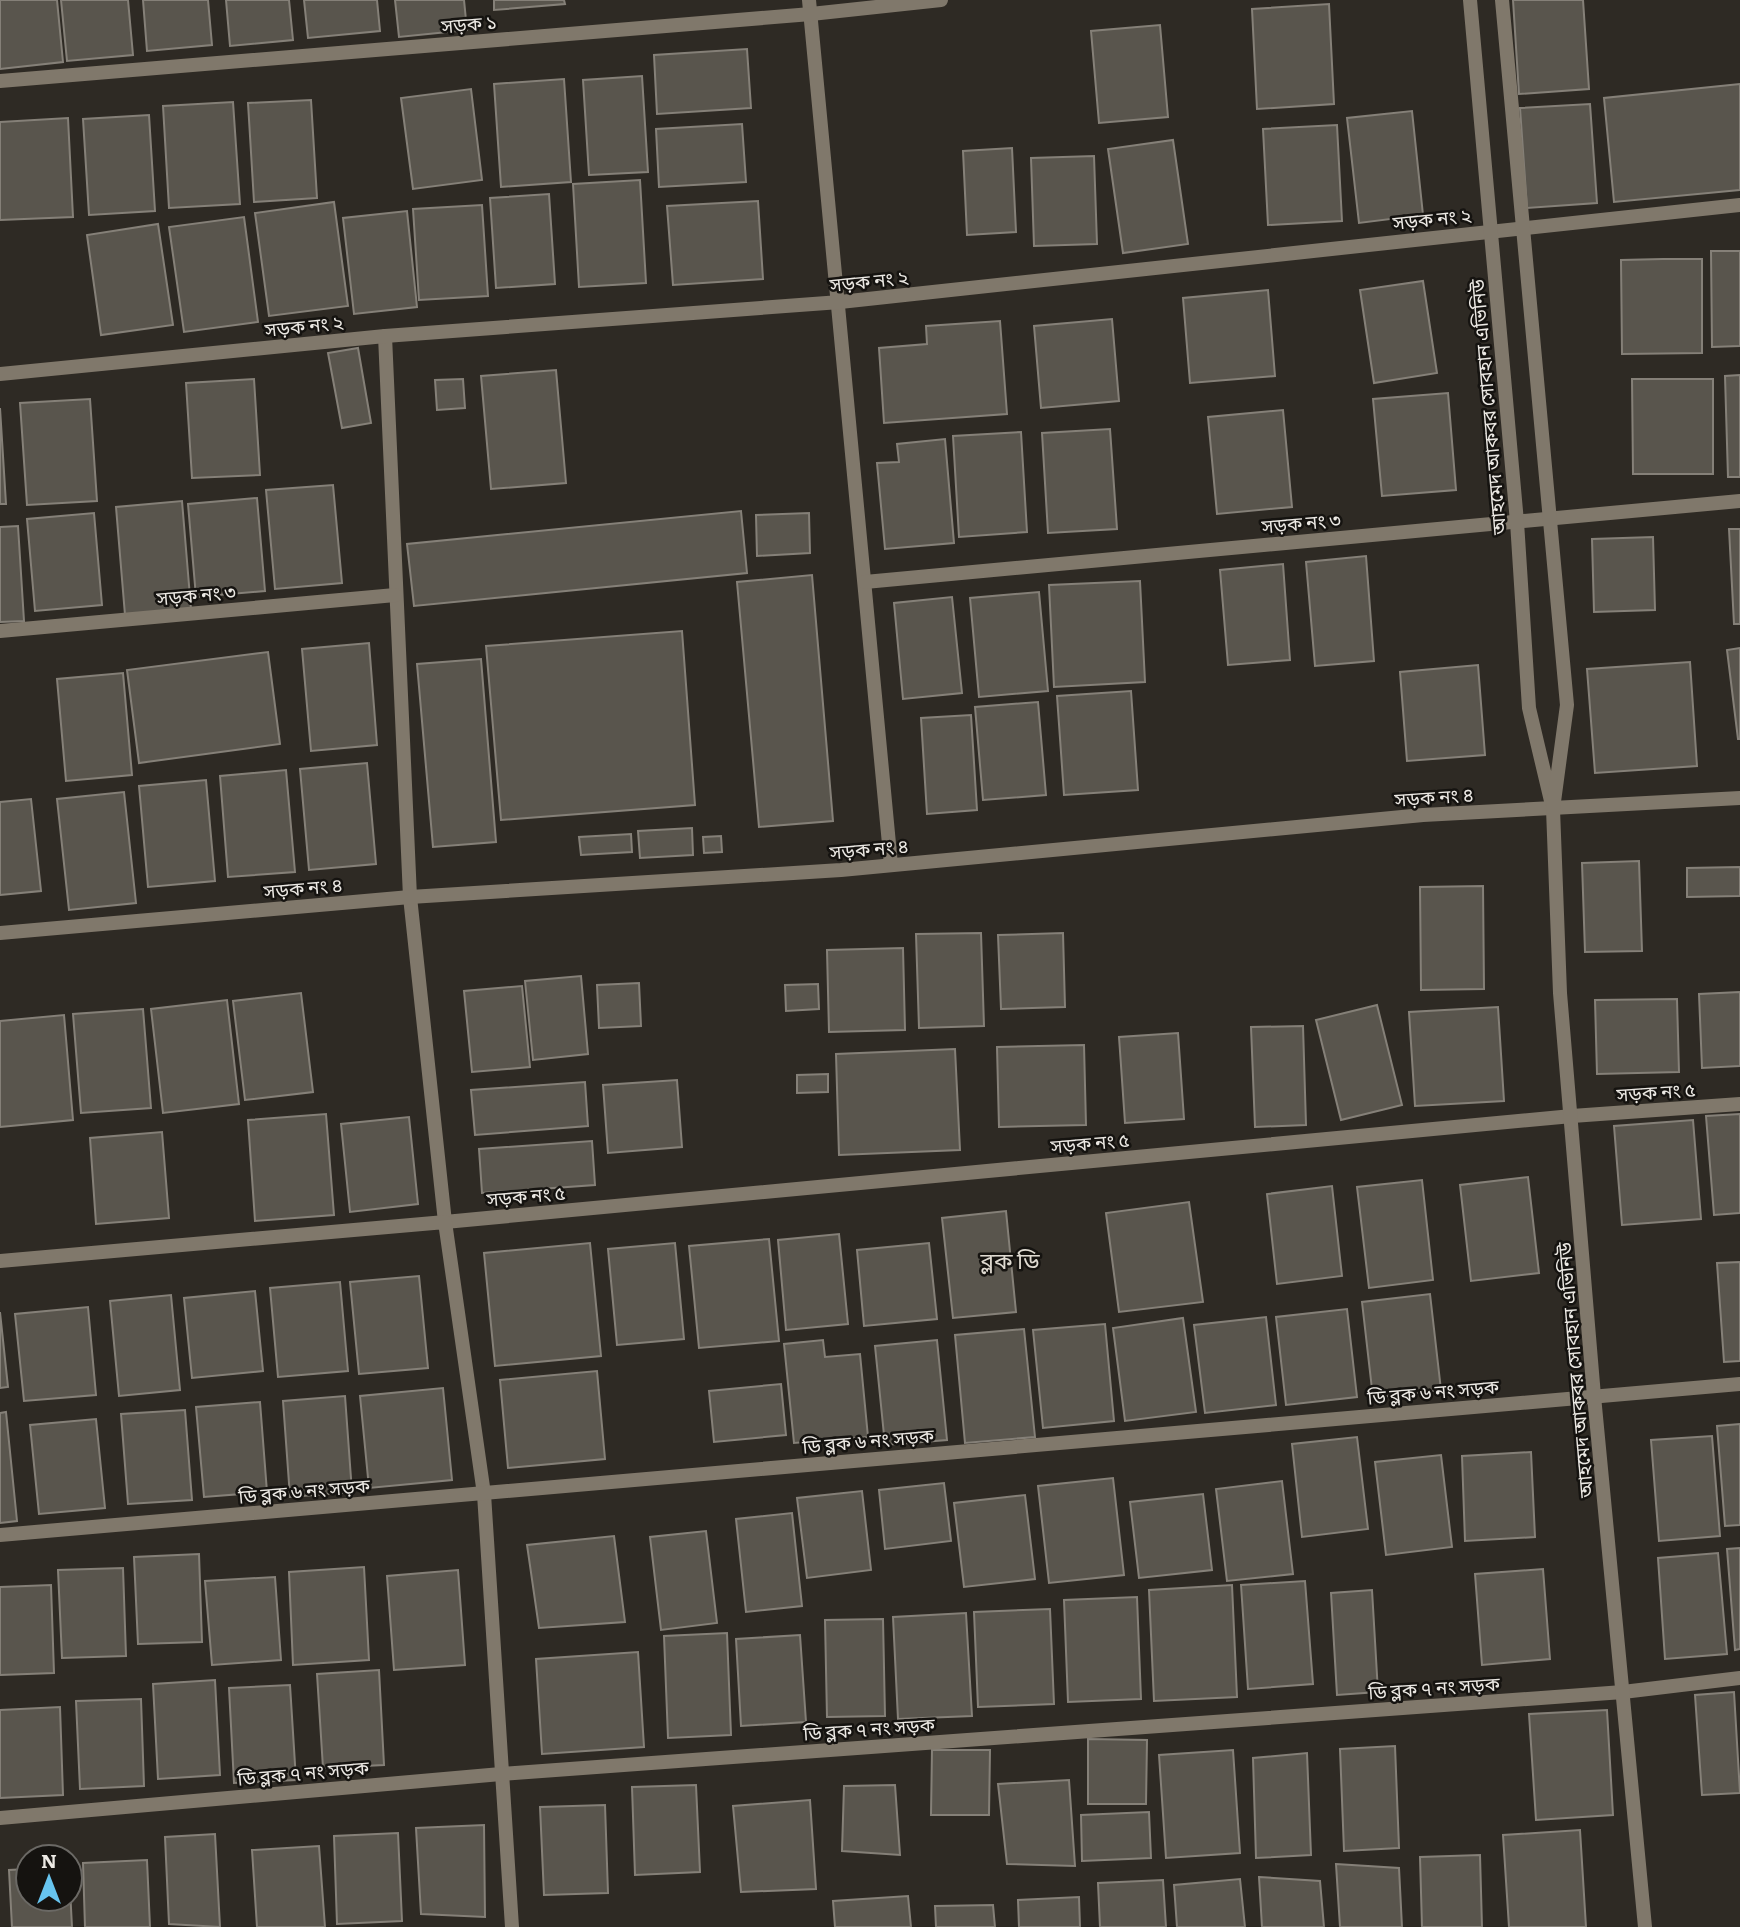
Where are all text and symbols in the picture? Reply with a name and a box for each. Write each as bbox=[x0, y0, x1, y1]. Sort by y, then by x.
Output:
street label: সড়ক ১ bbox=[439, 7, 498, 39]
street label: সড়ক নং ২ bbox=[1390, 200, 1473, 236]
street label: সড়ক নং ২ bbox=[827, 262, 910, 298]
street label: আহমেদ আকবর সোবহান এভিনিউ bbox=[1462, 278, 1512, 537]
street label: সড়ক নং ২ bbox=[262, 307, 345, 343]
street label: সড়ক নং ৩ bbox=[1259, 505, 1342, 539]
street label: সড়ক নং ৩ bbox=[154, 577, 237, 611]
street label: সড়ক নং ৪ bbox=[1392, 779, 1475, 813]
street label: সড়ক নং ৪ bbox=[827, 831, 910, 865]
street label: সড়ক নং ৪ bbox=[261, 870, 344, 904]
street label: সড়ক নং ৫ bbox=[1614, 1074, 1697, 1108]
street label: সড়ক নং ৫ bbox=[1048, 1125, 1131, 1159]
street label: সড়ক নং ৫ bbox=[484, 1178, 567, 1212]
street label: আহমেদ আকবর সোবহান এভিনিউ bbox=[1549, 1241, 1599, 1500]
district label: ব্লক ডি bbox=[979, 1242, 1040, 1276]
street label: ডি ব্লক ৬ নং সড়ক bbox=[1365, 1371, 1501, 1411]
street label: ডি ব্লক ৬ নং সড়ক bbox=[800, 1420, 936, 1460]
street label: ডি ব্লক ৬ নং সড়ক bbox=[236, 1470, 372, 1510]
street label: ডি ব্লক ৭ নং সড়ক bbox=[1366, 1668, 1501, 1706]
street label: ডি ব্লক ৭ নং সড়ক bbox=[801, 1709, 936, 1747]
street label: ডি ব্লক ৭ নং সড়ক bbox=[235, 1752, 371, 1792]
north arrow bbox=[14, 1843, 84, 1913]
text: N bbox=[41, 1846, 57, 1874]

